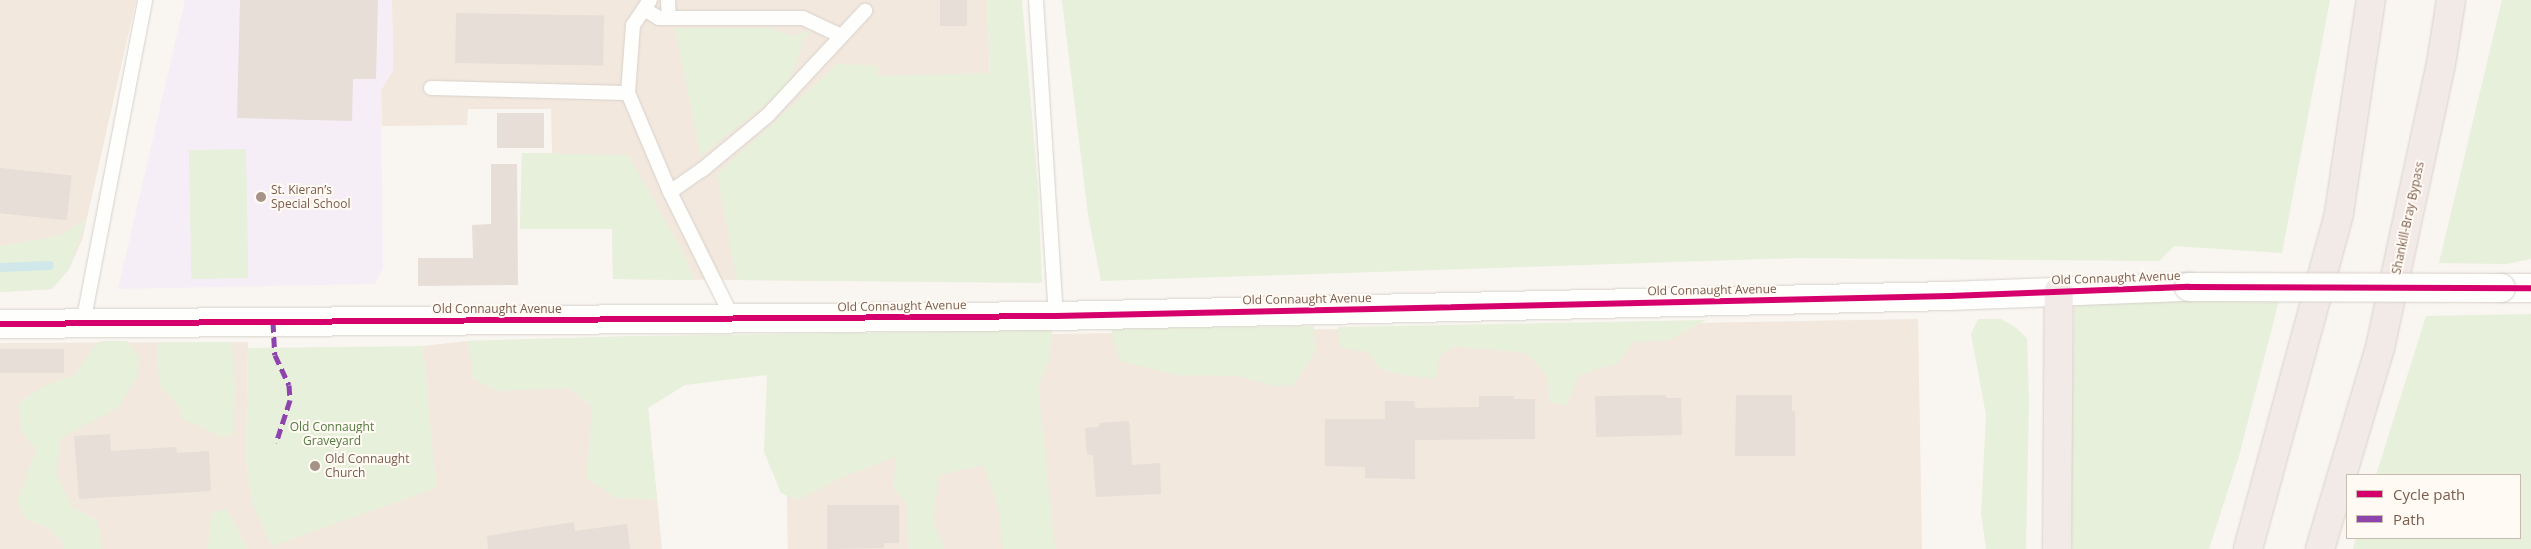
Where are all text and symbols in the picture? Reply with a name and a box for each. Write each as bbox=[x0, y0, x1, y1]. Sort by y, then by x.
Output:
street label: Shankill-Bray Bypass bbox=[2389, 160, 2427, 276]
place label: St. Kieran’s Special School bbox=[271, 183, 350, 211]
marker: St. Kieran’s Special School bbox=[255, 191, 267, 203]
street label: Old Connaught Avenue bbox=[2051, 269, 2181, 287]
street label: Old Connaught Avenue bbox=[1647, 282, 1777, 298]
street label: Old Connaught Avenue bbox=[1242, 291, 1372, 307]
street label: Old Connaught Avenue bbox=[837, 298, 967, 314]
street label: Old Connaught Avenue bbox=[432, 302, 562, 316]
park label: Old Connaught Graveyard bbox=[290, 420, 374, 448]
place label: Old Connaught Church bbox=[325, 452, 409, 480]
marker: Old Connaught Church bbox=[309, 460, 321, 472]
legend bbox=[2346, 474, 2521, 539]
text: Cycle path bbox=[2393, 484, 2465, 504]
text: Path bbox=[2393, 509, 2425, 529]

